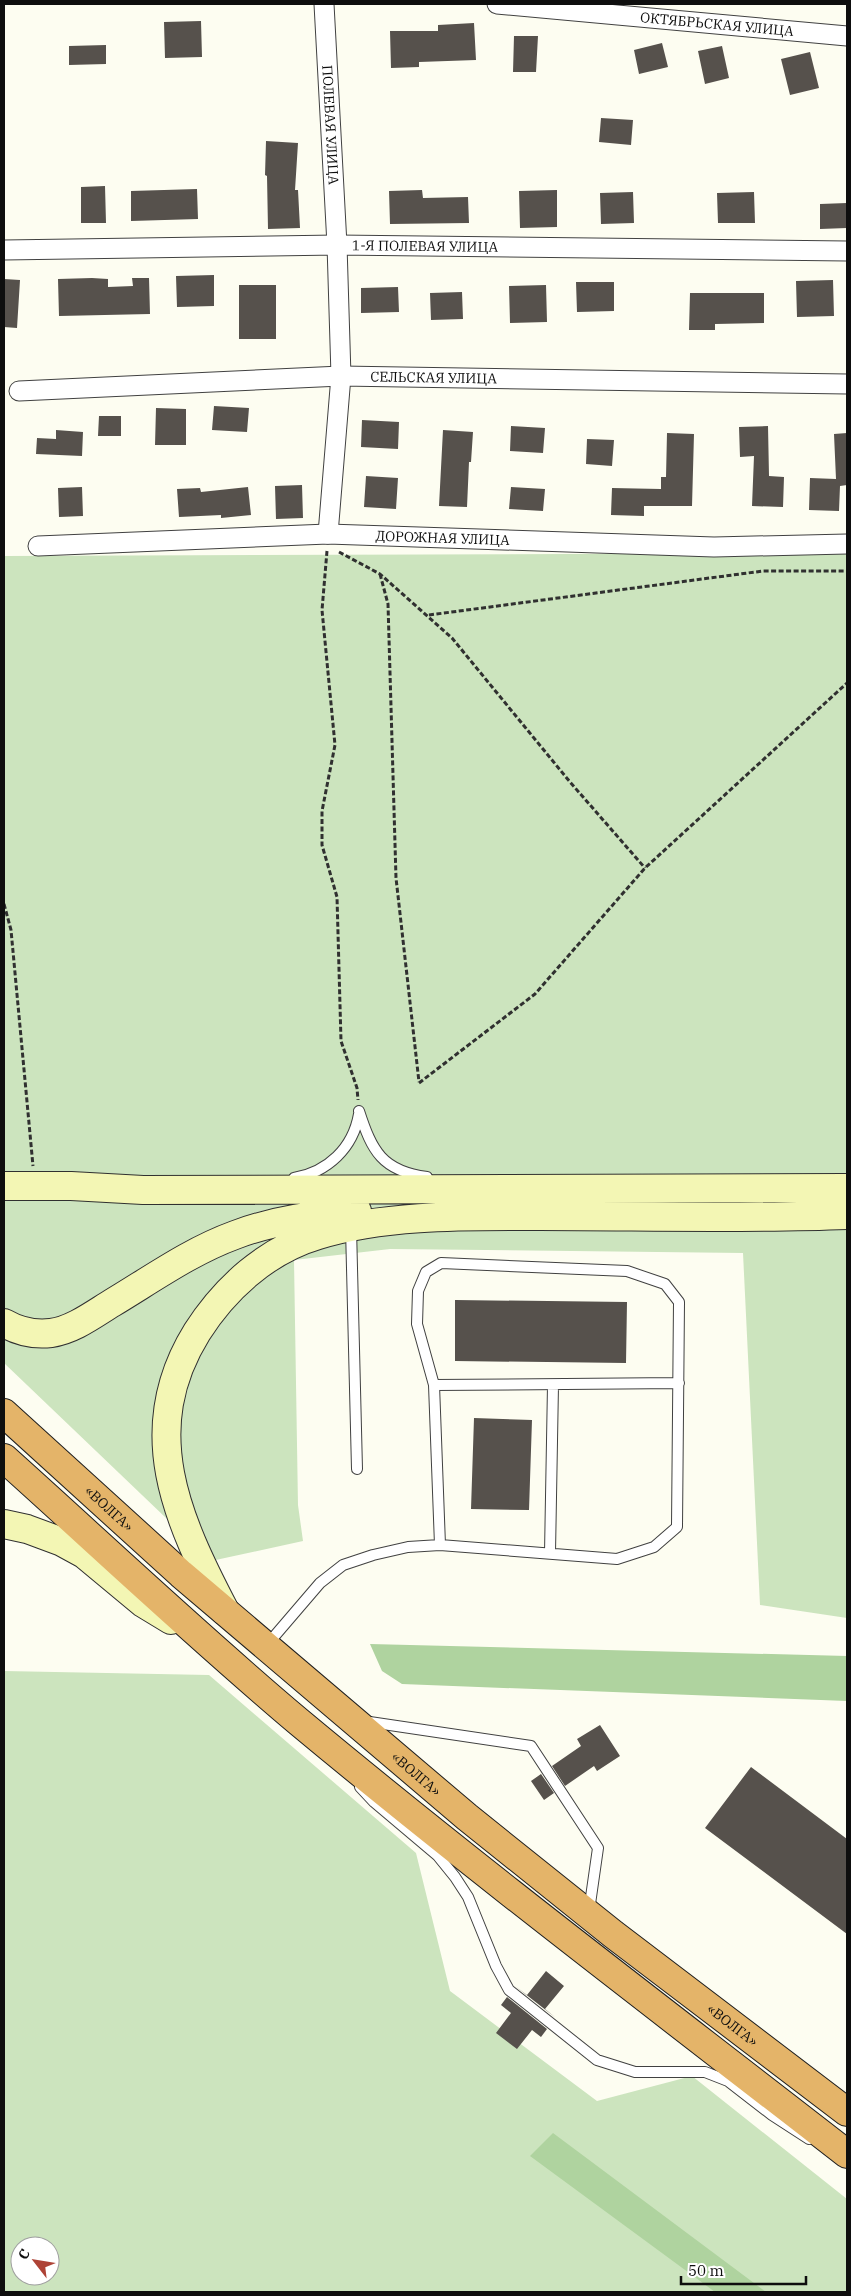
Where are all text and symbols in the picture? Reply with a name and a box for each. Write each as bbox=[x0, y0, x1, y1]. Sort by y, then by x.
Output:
street label: ОКТЯБРЬСКАЯ УЛИЦА bbox=[639, 8, 795, 40]
street label: ПОЛЕВАЯ УЛИЦА bbox=[318, 64, 343, 186]
street label: 1-Я ПОЛЕВАЯ УЛИЦА bbox=[352, 236, 499, 256]
street label: СЕЛЬСКАЯ УЛИЦА bbox=[370, 367, 498, 387]
street label: ДОРОЖНАЯ УЛИЦА bbox=[375, 527, 510, 549]
street label: «ВОЛГА» bbox=[81, 1482, 137, 1535]
street label: «ВОЛГА» bbox=[388, 1748, 445, 1800]
street label: «ВОЛГА» bbox=[704, 2000, 762, 2050]
north arrow bbox=[10, 2236, 60, 2286]
text: С bbox=[14, 2246, 34, 2263]
scale bar bbox=[681, 2254, 806, 2286]
text: 50 m bbox=[688, 2261, 724, 2280]

